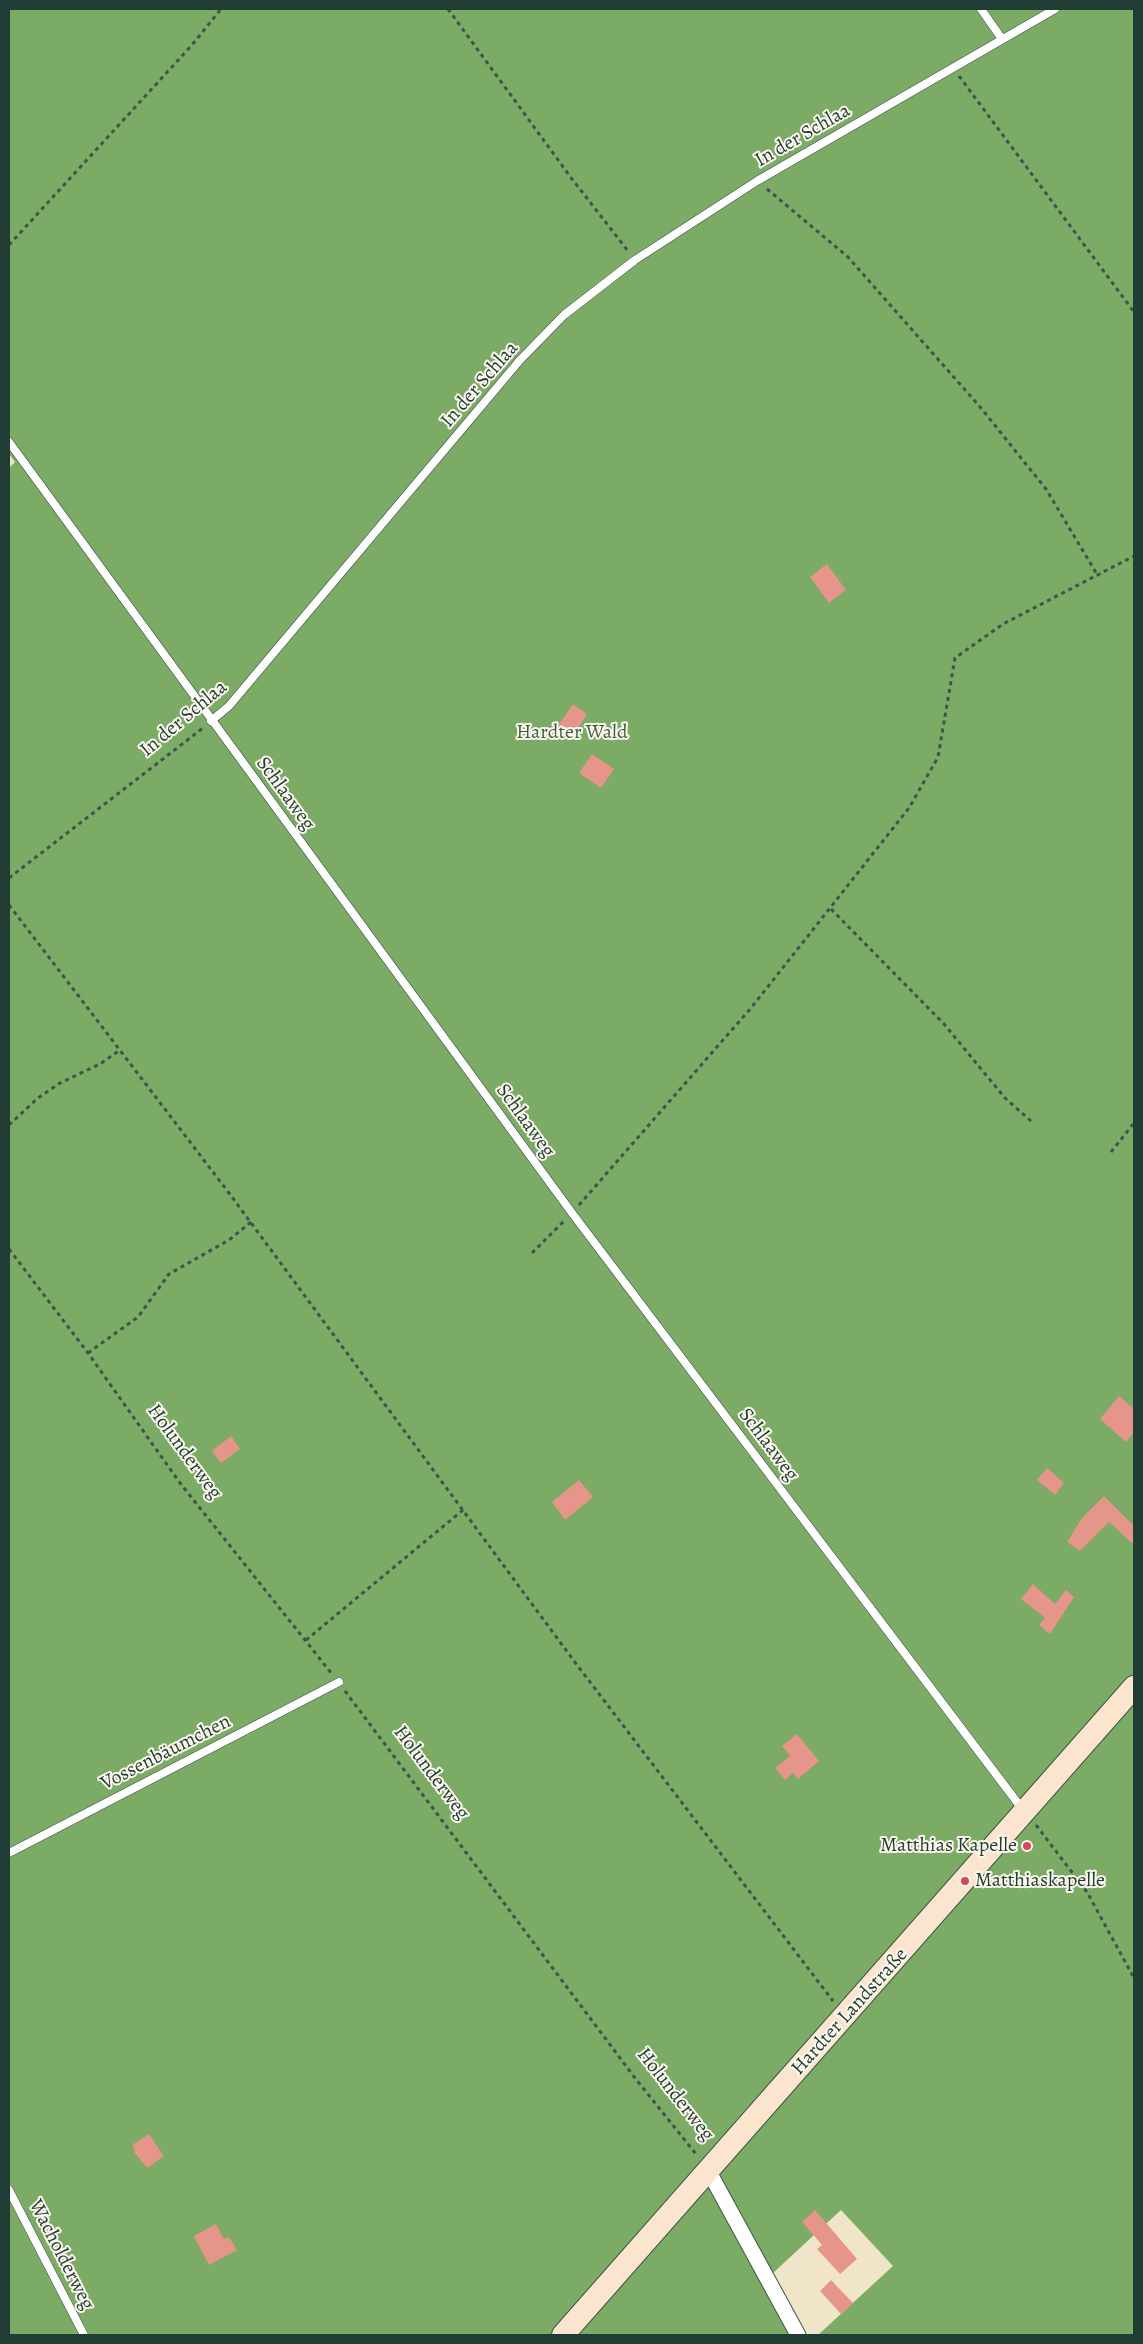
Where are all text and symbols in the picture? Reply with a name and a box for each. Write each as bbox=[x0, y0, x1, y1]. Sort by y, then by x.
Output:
street label: In der Schlaa bbox=[751, 99, 855, 173]
street label: In der Schlaa bbox=[436, 337, 524, 433]
street label: In der Schlaa bbox=[136, 676, 232, 762]
park label: Hardter Wald bbox=[516, 721, 628, 745]
street label: Schlaaweg bbox=[250, 753, 320, 835]
street label: Schlaaweg bbox=[490, 1080, 560, 1162]
street label: Holunderweg bbox=[142, 1400, 226, 1504]
street label: Schlaaweg bbox=[733, 1404, 803, 1486]
street label: Vossenbäumchen bbox=[97, 1710, 235, 1796]
street label: Holunderweg bbox=[388, 1721, 474, 1825]
place label: Matthias Kapelle bbox=[880, 1834, 1017, 1858]
marker: Matthias Kapelle bbox=[1021, 1840, 1033, 1852]
place label: Matthiaskapelle bbox=[975, 1869, 1105, 1893]
marker: Matthiaskapelle bbox=[959, 1875, 971, 1887]
street label: Hardter Landstraße bbox=[787, 1944, 913, 2080]
street label: Holunderweg bbox=[631, 2044, 719, 2146]
street label: Wacholderweg bbox=[23, 2196, 99, 2314]

